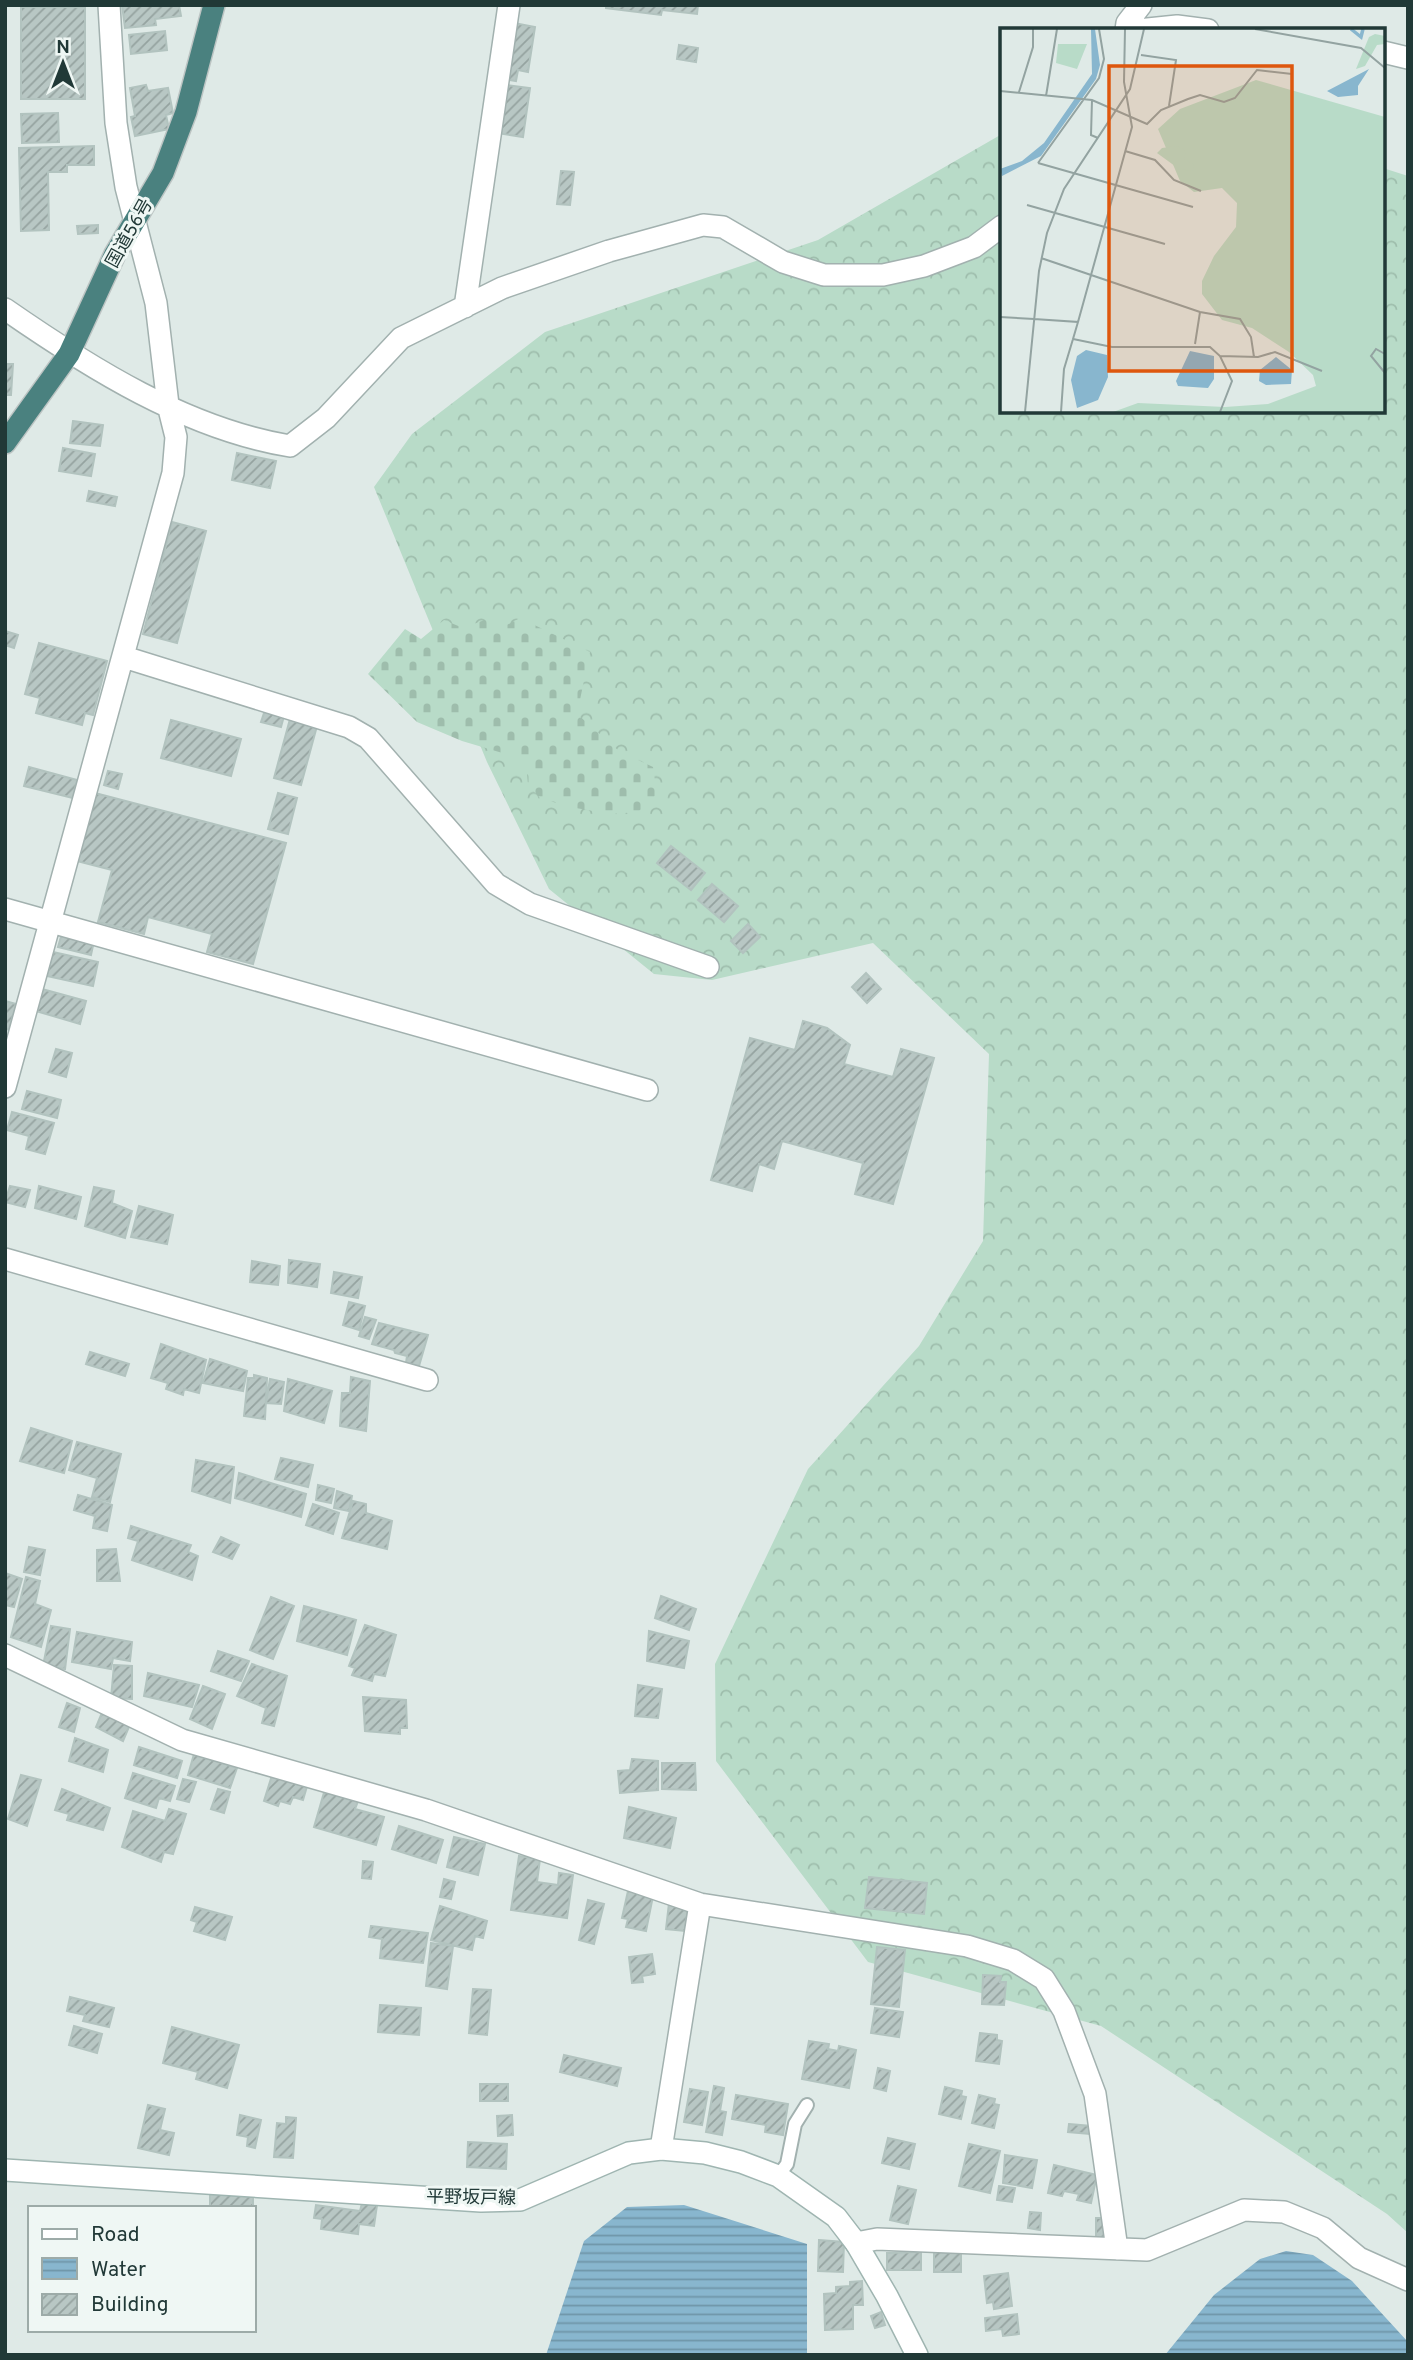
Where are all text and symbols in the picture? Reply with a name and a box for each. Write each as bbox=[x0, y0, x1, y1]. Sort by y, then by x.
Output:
north arrow bbox=[28, 28, 98, 98]
inset map bbox=[1000, 28, 1385, 413]
text: N bbox=[56, 36, 70, 60]
street label: 国道56号 bbox=[102, 195, 159, 273]
street label: 平野坂戸線 bbox=[426, 2186, 516, 2211]
legend bbox=[28, 2206, 256, 2332]
text: Road bbox=[91, 2222, 140, 2249]
text: Water bbox=[91, 2257, 146, 2284]
text: Building bbox=[91, 2292, 169, 2319]

